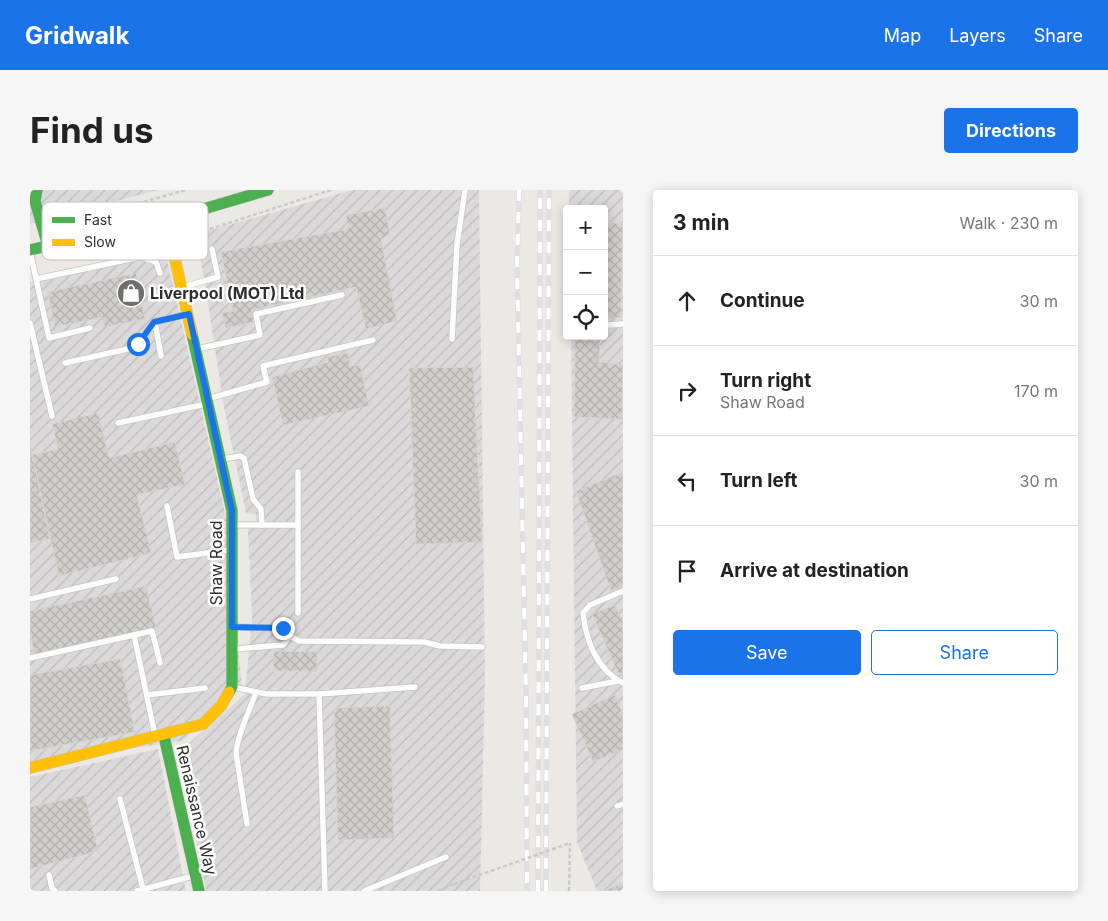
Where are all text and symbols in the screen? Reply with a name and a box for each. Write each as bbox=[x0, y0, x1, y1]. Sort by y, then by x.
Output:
text: Gridwalk bbox=[25, 21, 129, 50]
text: Map bbox=[884, 25, 921, 46]
text: Layers bbox=[949, 25, 1006, 46]
text: Share bbox=[1034, 25, 1083, 46]
button: Directions bbox=[944, 108, 1078, 153]
text: Find us bbox=[30, 109, 154, 151]
legend bbox=[42, 202, 208, 260]
map controls bbox=[563, 205, 608, 340]
button: + bbox=[563, 205, 608, 250]
text: 3 min bbox=[673, 210, 729, 235]
text: Fast bbox=[84, 211, 112, 228]
text: Walk · 230 m bbox=[960, 213, 1058, 233]
text: Slow bbox=[84, 233, 116, 250]
button: − bbox=[563, 250, 608, 295]
shop icon: Liverpool (MOT) Ltd bbox=[116, 278, 146, 308]
place label: Liverpool (MOT) Ltd bbox=[150, 283, 304, 303]
icon: ahead bbox=[673, 287, 701, 315]
text: Continue bbox=[720, 289, 805, 312]
text: 30 m bbox=[1020, 291, 1058, 311]
button: locate bbox=[563, 295, 608, 340]
route start bbox=[127, 333, 150, 356]
text: Turn right bbox=[720, 369, 811, 392]
icon: right bbox=[673, 377, 701, 405]
text: 170 m bbox=[1014, 381, 1058, 401]
text: Shaw Road bbox=[720, 392, 805, 412]
icon: left bbox=[673, 467, 701, 495]
text: Turn left bbox=[720, 469, 798, 492]
text: 30 m bbox=[1020, 471, 1058, 491]
street label: Shaw Road bbox=[206, 521, 226, 605]
icon: arrive bbox=[673, 557, 701, 585]
text: Arrive at destination bbox=[720, 559, 909, 582]
route end bbox=[272, 617, 295, 640]
button: Save bbox=[673, 630, 861, 675]
button: Share bbox=[871, 630, 1058, 675]
street label: Renaissance Way bbox=[172, 743, 222, 877]

